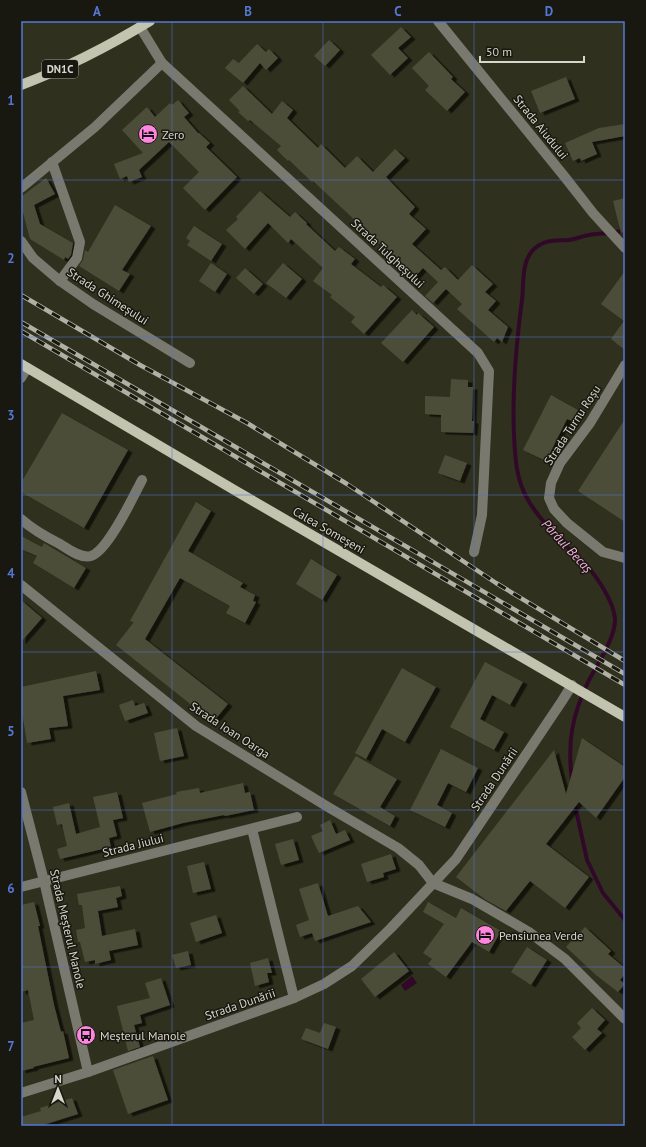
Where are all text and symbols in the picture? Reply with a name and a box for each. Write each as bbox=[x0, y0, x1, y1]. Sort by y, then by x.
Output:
text: A bbox=[93, 3, 101, 20]
text: B bbox=[244, 3, 252, 20]
text: C bbox=[394, 3, 402, 20]
text: D bbox=[545, 3, 553, 20]
scale bar bbox=[480, 38, 584, 64]
text: 50 m bbox=[486, 44, 512, 59]
road number: DN1C bbox=[42, 60, 78, 78]
text: 1 bbox=[7, 92, 15, 109]
street label: Strada Aiudului bbox=[510, 92, 572, 162]
hotel icon: Zero bbox=[137, 123, 159, 145]
place label: Zero bbox=[162, 127, 185, 142]
street label: Strada Tulgheșului bbox=[348, 215, 428, 291]
text: 2 bbox=[7, 250, 15, 267]
street label: Strada Ghimeșului bbox=[65, 264, 151, 328]
street label: Strada Turnu Roșu bbox=[541, 382, 603, 468]
text: 3 bbox=[7, 407, 15, 424]
street label: Calea Someșeni bbox=[290, 503, 368, 557]
water label: Pârâul Becaș bbox=[538, 516, 597, 577]
text: 4 bbox=[7, 565, 15, 582]
street label: Strada Ioan Oarga bbox=[187, 699, 273, 761]
text: 5 bbox=[7, 723, 15, 740]
street label: Strada Dunării bbox=[467, 744, 521, 814]
street label: Strada Jiului bbox=[101, 830, 165, 860]
street label: Strada Meșterul Manole bbox=[47, 868, 89, 990]
text: 6 bbox=[7, 880, 15, 897]
hotel icon: Pensiunea Verde bbox=[474, 924, 496, 946]
place label: Pensiunea Verde bbox=[499, 928, 583, 943]
street label: Strada Dunării bbox=[203, 985, 277, 1023]
bus stop icon: Meșterul Manole bbox=[75, 1024, 97, 1046]
place label: Meșterul Manole bbox=[100, 1028, 186, 1043]
text: 7 bbox=[7, 1038, 15, 1055]
north arrow bbox=[38, 1069, 78, 1109]
text: N bbox=[54, 1072, 62, 1086]

